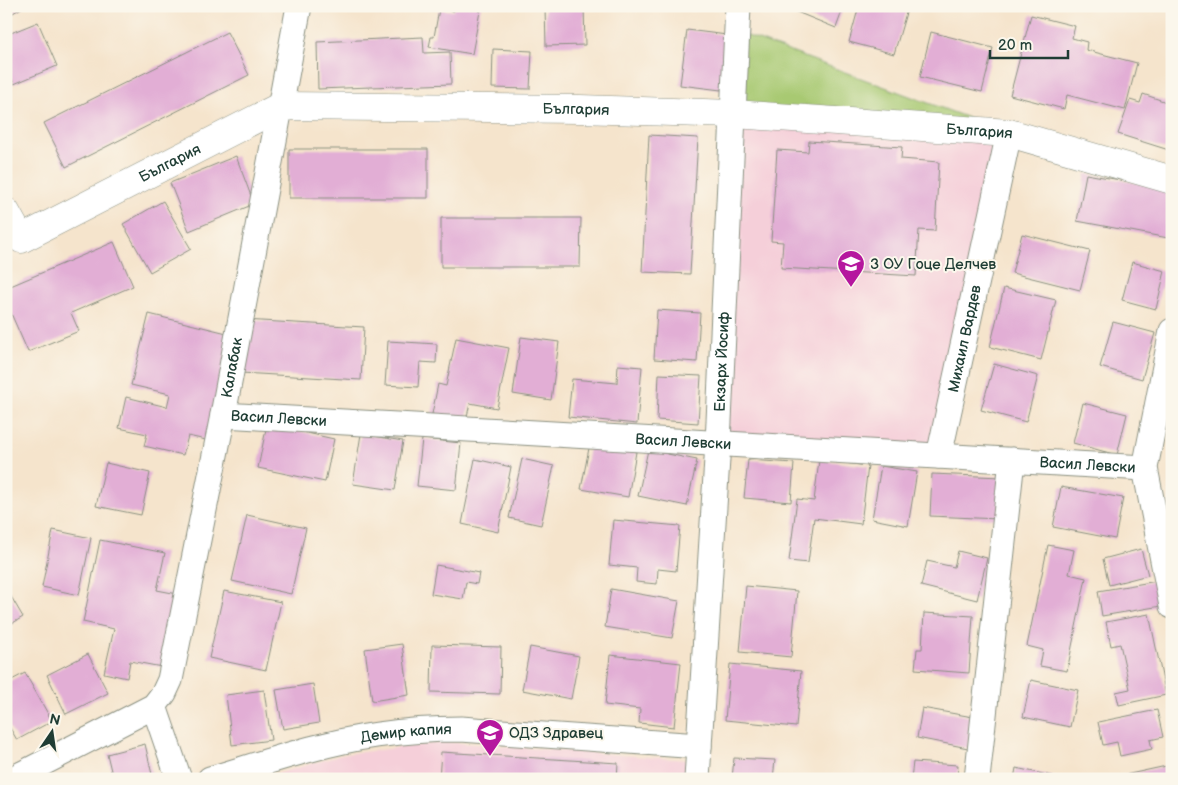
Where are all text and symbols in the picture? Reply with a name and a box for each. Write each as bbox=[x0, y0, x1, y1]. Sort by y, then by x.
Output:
scale bar bbox=[990, 28, 1068, 60]
text: 20 m bbox=[998, 36, 1032, 55]
street label: България bbox=[542, 99, 610, 119]
street label: България bbox=[945, 119, 1013, 143]
street label: България bbox=[136, 139, 204, 187]
school or university icon: 3 ОУ Гоце Делчев bbox=[836, 249, 866, 288]
place label: 3 ОУ Гоце Делчев bbox=[870, 255, 996, 274]
street label: Михаил Вардев bbox=[944, 283, 985, 394]
street label: Екзарх Йосиф bbox=[710, 311, 734, 412]
street label: Калабак bbox=[217, 336, 247, 399]
street label: Васил Левски bbox=[230, 406, 327, 430]
street label: Васил Левски bbox=[635, 429, 732, 454]
street label: Васил Левски bbox=[1039, 452, 1136, 477]
north arrow bbox=[28, 708, 78, 758]
text: N bbox=[48, 710, 62, 729]
school or university icon: ОДЗ Здравец bbox=[475, 718, 505, 757]
street label: Демир капия bbox=[359, 720, 452, 747]
place label: ОДЗ Здравец bbox=[509, 724, 603, 743]

